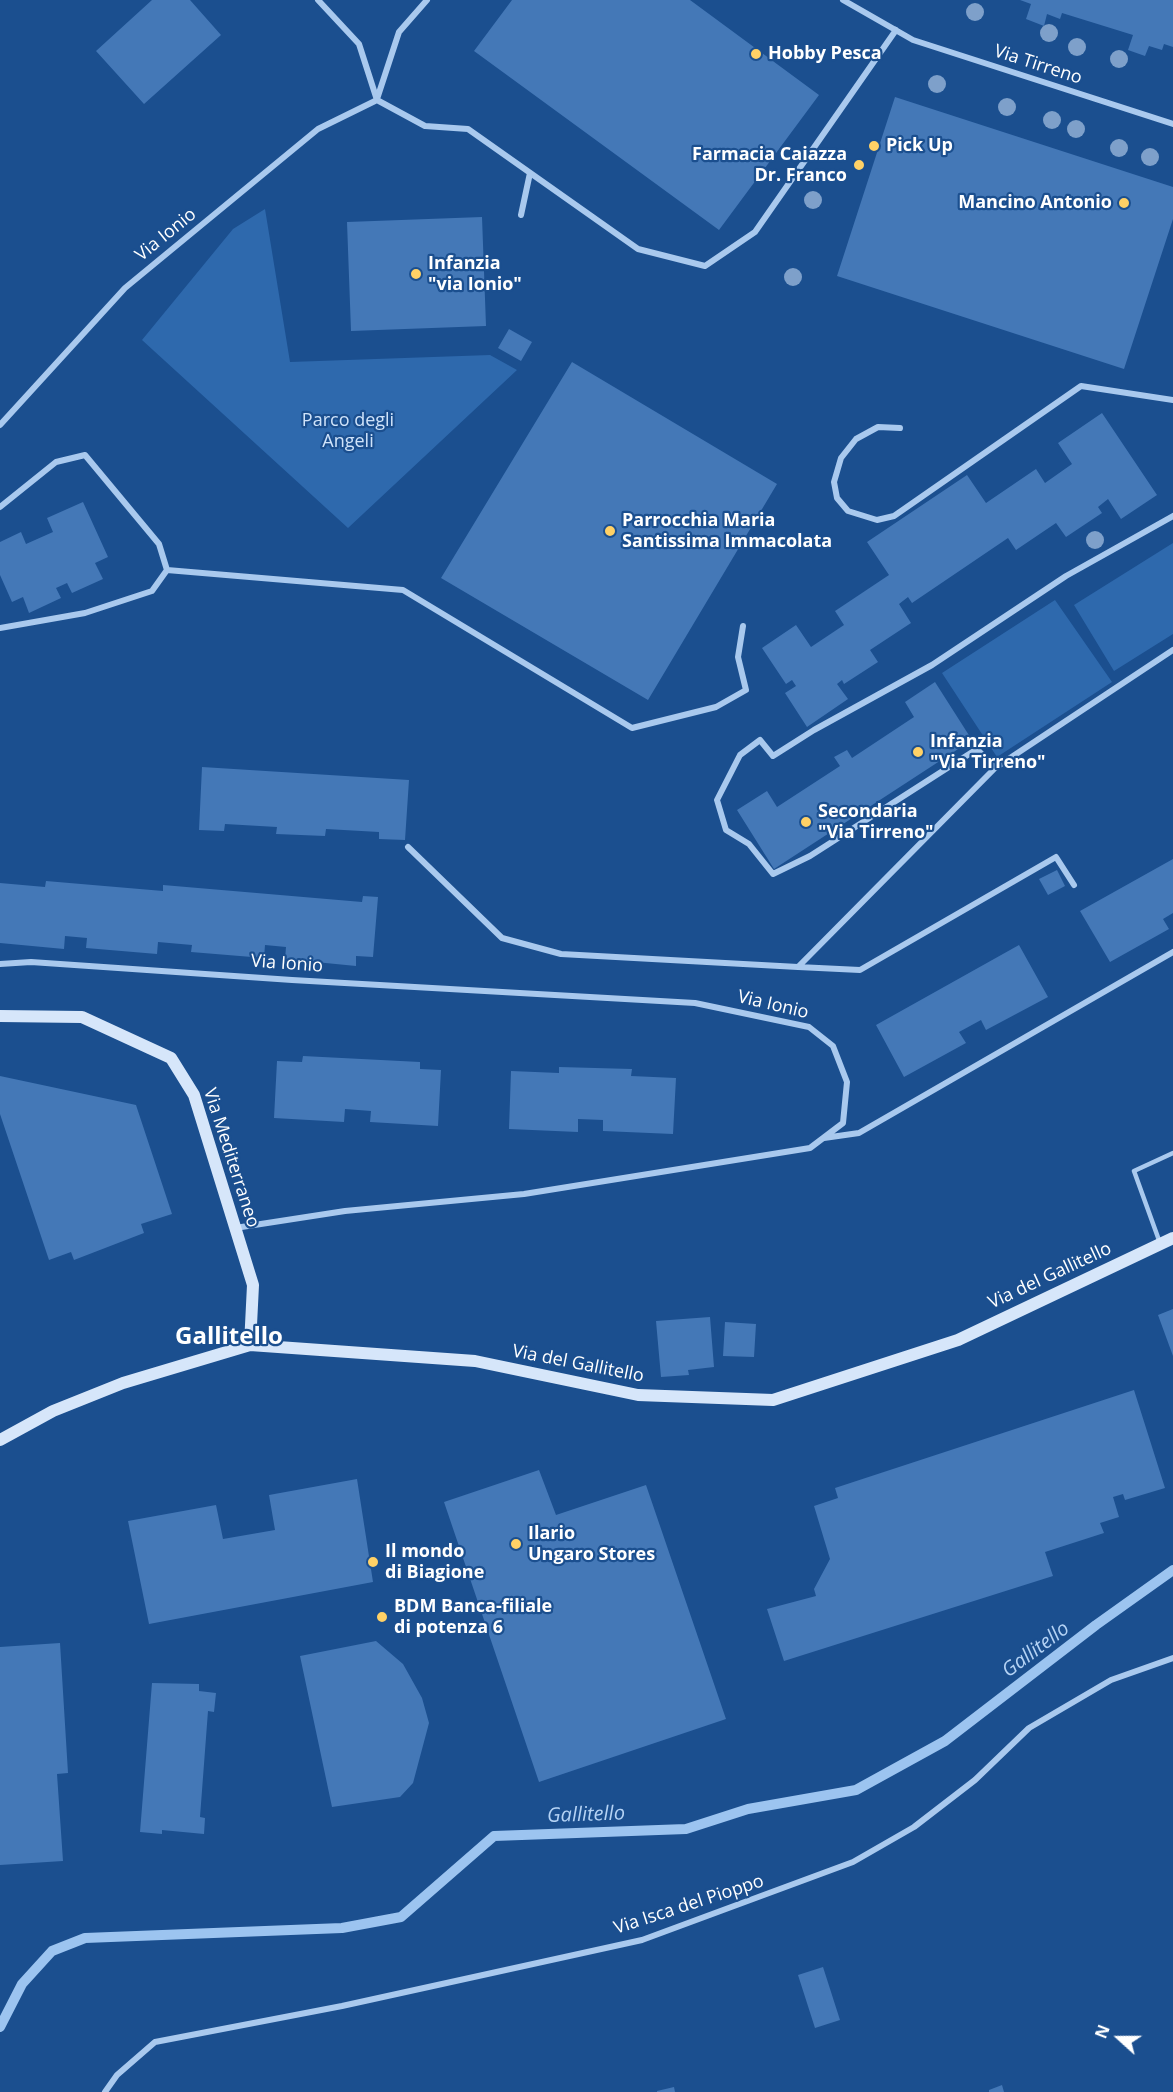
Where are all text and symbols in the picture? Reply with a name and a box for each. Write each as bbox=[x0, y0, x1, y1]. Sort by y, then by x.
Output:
street label: Via Tirreno bbox=[991, 41, 1085, 89]
place label: Hobby Pesca bbox=[768, 43, 882, 65]
marker: Hobby Pesca bbox=[749, 47, 763, 61]
place label: Pick Up bbox=[886, 135, 953, 157]
marker: Pick Up bbox=[867, 139, 881, 153]
place label: Farmacia Caiazza Dr. Franco bbox=[692, 144, 847, 186]
marker: Farmacia Caiazza Dr. Franco bbox=[852, 158, 866, 172]
place label: Mancino Antonio bbox=[958, 192, 1112, 214]
marker: Mancino Antonio bbox=[1117, 196, 1131, 210]
street label: Via Ionio bbox=[131, 204, 201, 266]
place label: Infanzia "via Ionio" bbox=[428, 253, 522, 296]
marker: Infanzia "via Ionio" bbox=[409, 267, 423, 281]
park label: Parco degli Angeli bbox=[302, 410, 394, 452]
place label: Parrocchia Maria Santissima Immacolata bbox=[622, 510, 832, 552]
marker: Parrocchia Maria Santissima Immacolata bbox=[603, 524, 617, 538]
place label: Infanzia "Via Tirreno" bbox=[930, 731, 1046, 774]
marker: Infanzia "Via Tirreno" bbox=[911, 745, 925, 759]
place label: Secondaria "Via Tirreno" bbox=[818, 801, 934, 844]
marker: Secondaria "Via Tirreno" bbox=[799, 815, 813, 829]
street label: Via Ionio bbox=[250, 951, 324, 977]
street label: Via Ionio bbox=[735, 986, 811, 1024]
street label: Via Mediterraneo bbox=[198, 1086, 264, 1230]
street label: Via del Gallitello bbox=[985, 1238, 1115, 1314]
district label: Gallitello bbox=[175, 1323, 283, 1351]
street label: Via del Gallitello bbox=[510, 1341, 646, 1387]
place label: Ilario Ungaro Stores bbox=[528, 1523, 655, 1565]
marker: Ilario Ungaro Stores bbox=[509, 1537, 523, 1551]
place label: Il mondo di Biagione bbox=[385, 1541, 484, 1584]
marker: Il mondo di Biagione bbox=[366, 1555, 380, 1569]
place label: BDM Banca-filiale di potenza 6 bbox=[394, 1596, 552, 1638]
marker: BDM Banca-filiale di potenza 6 bbox=[375, 1610, 389, 1624]
water label: Gallitello bbox=[998, 1617, 1074, 1683]
water label: Gallitello bbox=[547, 1802, 625, 1828]
street label: Via Isca del Pioppo bbox=[611, 1871, 767, 1939]
north arrow bbox=[1089, 2008, 1149, 2068]
text: N bbox=[1090, 2022, 1115, 2042]

